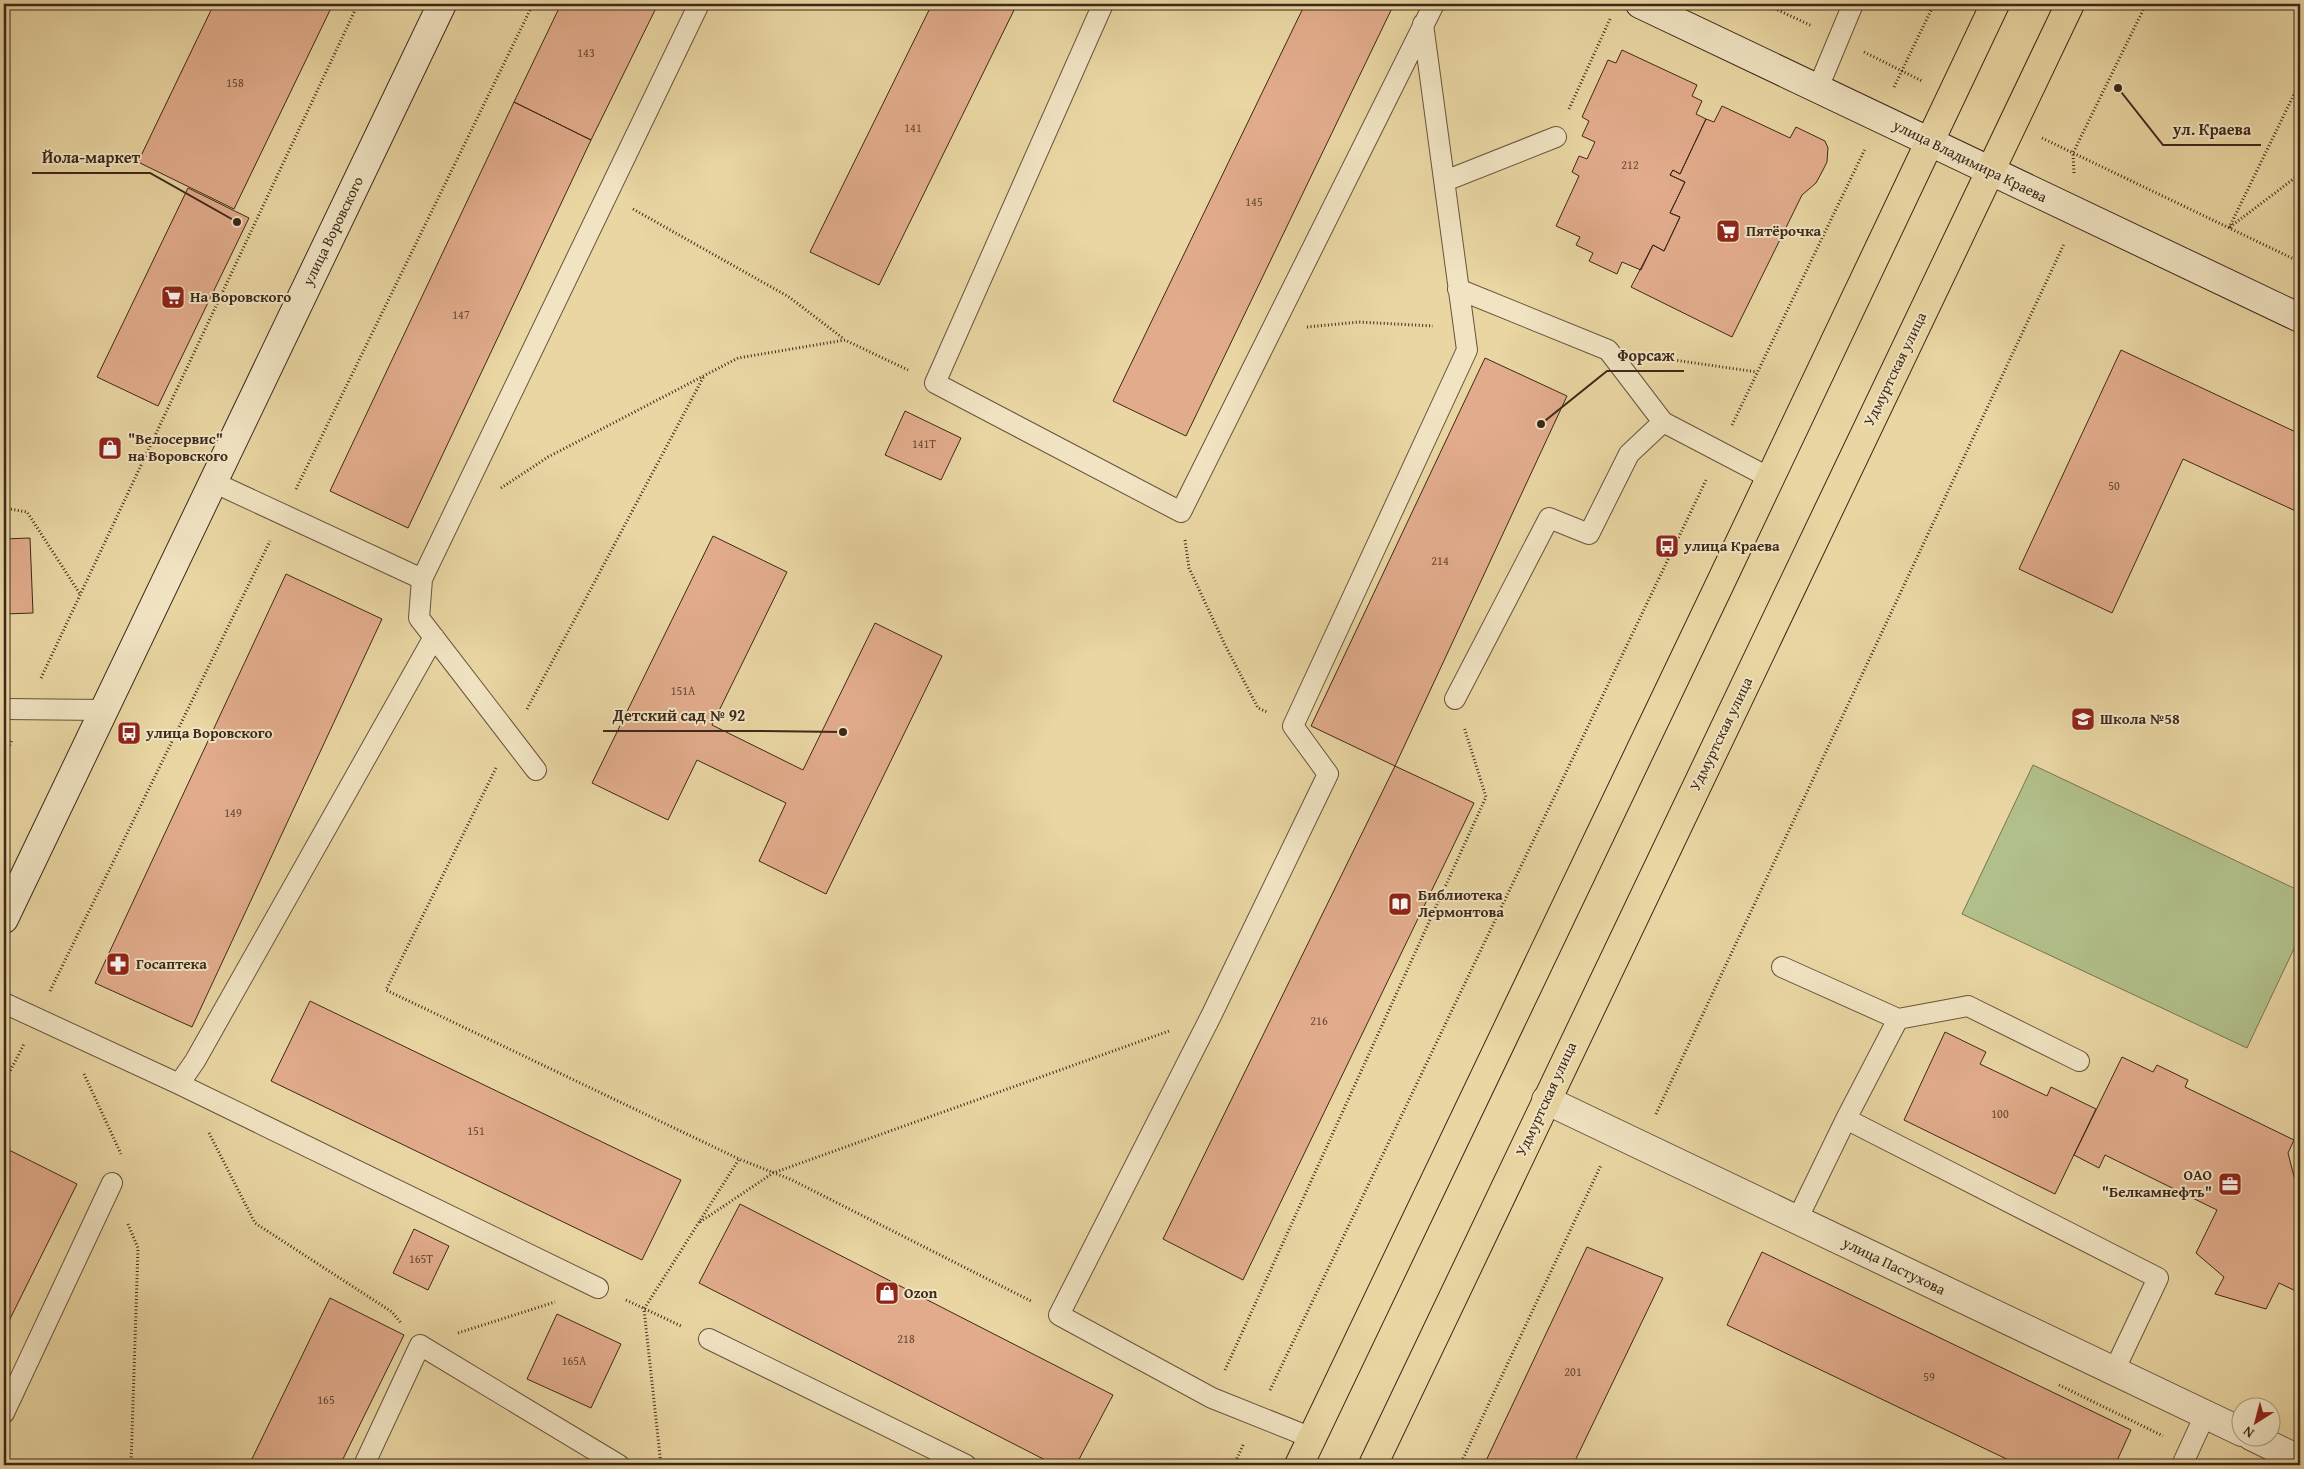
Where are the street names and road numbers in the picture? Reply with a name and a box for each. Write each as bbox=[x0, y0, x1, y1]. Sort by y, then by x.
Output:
street label: улица Владимира Краева bbox=[1889, 114, 2051, 207]
street label: улица Воровского bbox=[297, 172, 368, 290]
street label: Удмуртская улица bbox=[1858, 308, 1932, 429]
street label: Удмуртская улица bbox=[1684, 673, 1758, 794]
street label: Удмуртская улица bbox=[1510, 1037, 1582, 1159]
street label: улица Пастухова bbox=[1838, 1231, 1950, 1300]

